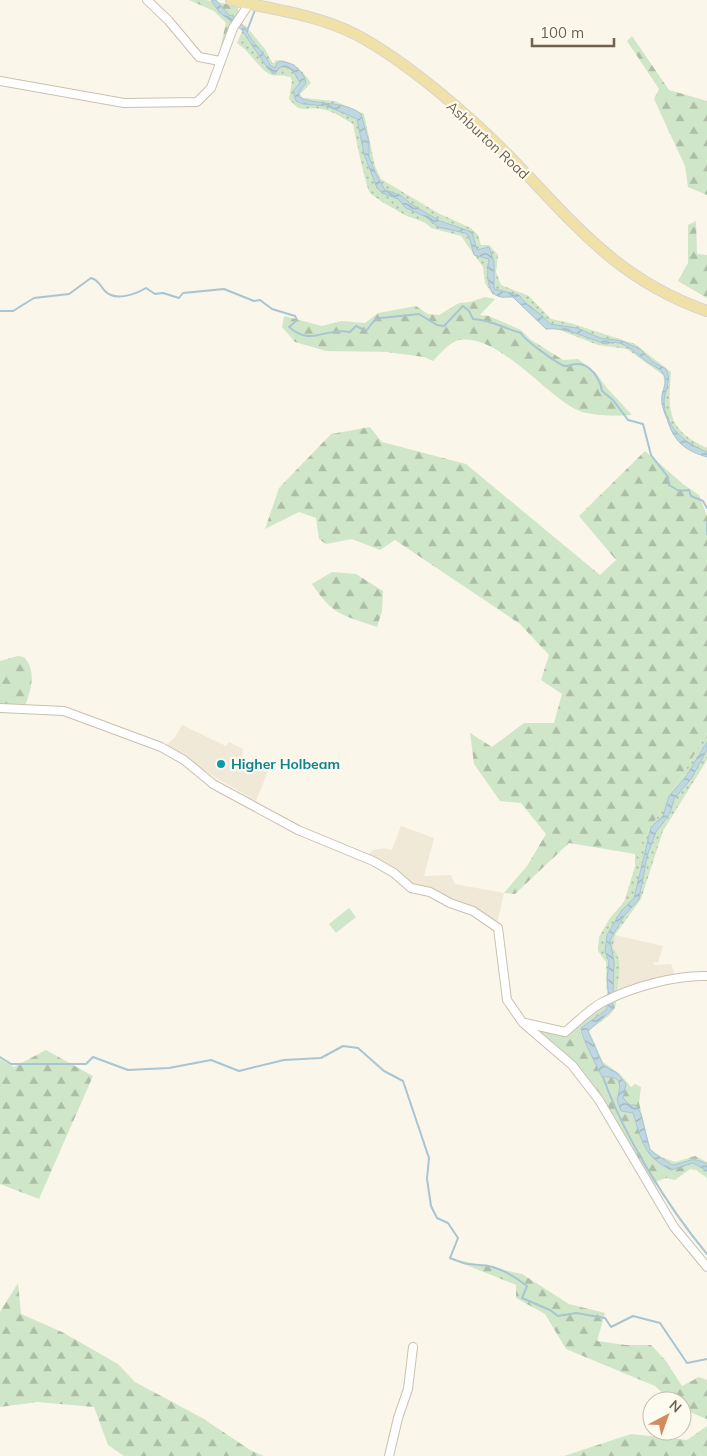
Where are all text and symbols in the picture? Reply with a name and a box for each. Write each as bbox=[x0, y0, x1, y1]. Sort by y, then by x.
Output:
scale bar bbox=[532, 15, 614, 47]
text: 100 m bbox=[540, 23, 584, 42]
street label: Ashburton Road bbox=[443, 97, 533, 183]
place label: Higher Holbeam bbox=[231, 755, 340, 773]
marker: Higher Holbeam bbox=[215, 758, 227, 770]
north arrow bbox=[642, 1391, 692, 1441]
text: N bbox=[666, 1396, 685, 1416]

